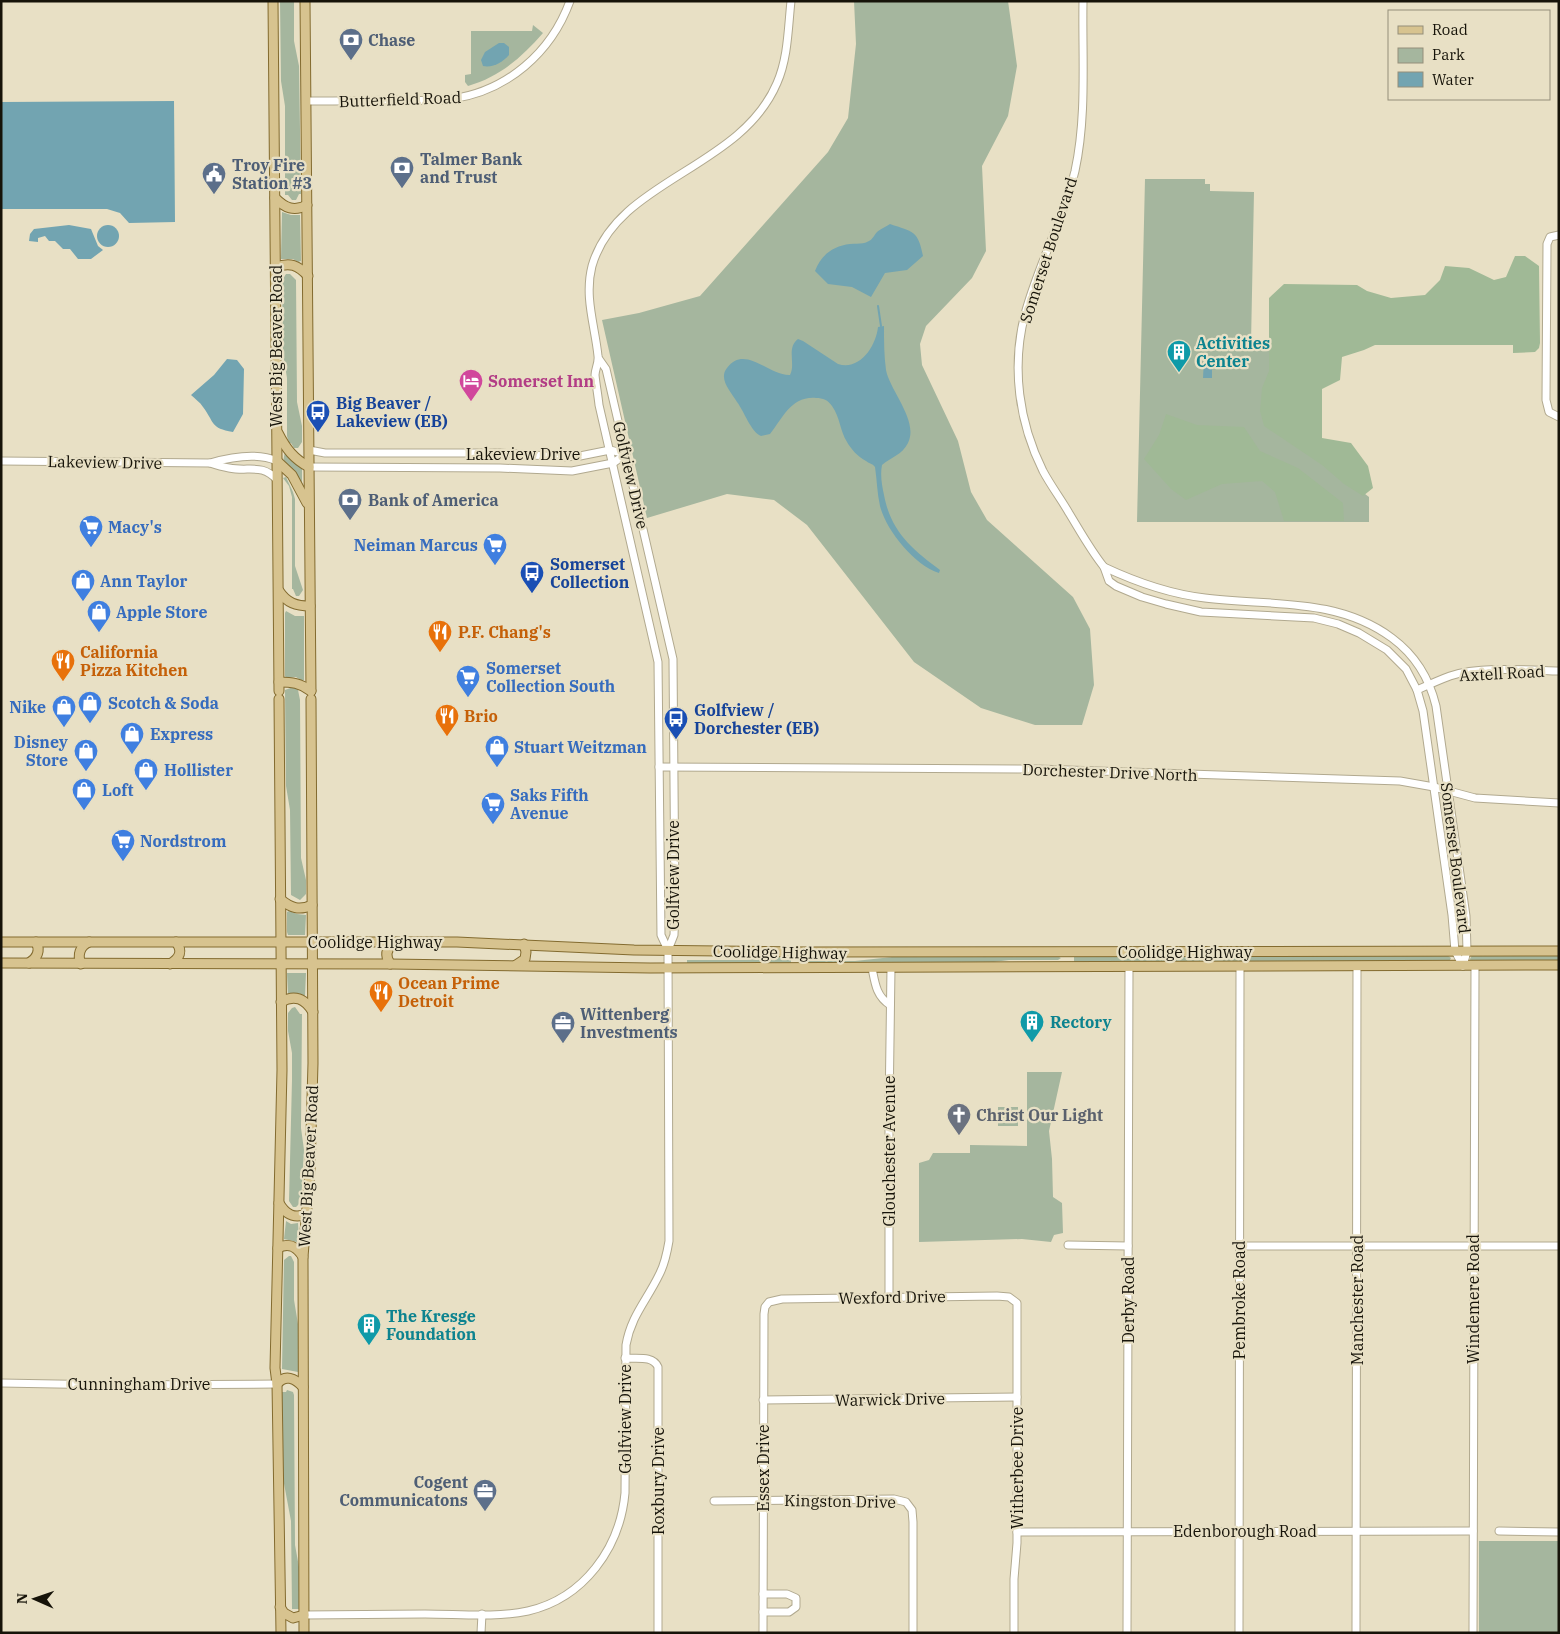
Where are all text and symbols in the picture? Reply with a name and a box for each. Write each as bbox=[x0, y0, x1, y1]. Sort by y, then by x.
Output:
legend bbox=[1388, 10, 1550, 100]
text: Road bbox=[1432, 20, 1468, 39]
bank icon: Chase bbox=[338, 27, 364, 61]
place label: Chase bbox=[368, 30, 415, 50]
text: Park bbox=[1432, 45, 1465, 64]
text: Water bbox=[1432, 70, 1474, 89]
street label: Butterfield Road bbox=[338, 87, 462, 111]
place label: Talmer Bank and Trust bbox=[420, 149, 522, 187]
place label: Troy Fire Station #3 bbox=[232, 155, 312, 193]
bank icon: Talmer Bank and Trust bbox=[389, 155, 415, 189]
public building icon: Troy Fire Station #3 bbox=[201, 161, 227, 195]
street label: Somerset Boulevard bbox=[1015, 174, 1081, 325]
street label: West Big Beaver Road bbox=[266, 264, 286, 427]
place label: Activities Center bbox=[1196, 333, 1270, 371]
building icon: Activities Center bbox=[1166, 339, 1192, 373]
hotel icon: Somerset Inn bbox=[458, 368, 484, 402]
place label: Somerset Inn bbox=[488, 371, 594, 391]
place label: Big Beaver / Lakeview (EB) bbox=[336, 393, 448, 431]
bus stop icon: Big Beaver / Lakeview (EB) bbox=[305, 399, 331, 433]
street label: Golfview Drive bbox=[609, 419, 653, 531]
street label: Lakeview Drive bbox=[466, 444, 580, 464]
street label: Lakeview Drive bbox=[48, 451, 162, 473]
bank icon: Bank of America bbox=[337, 487, 363, 521]
place label: Bank of America bbox=[368, 490, 499, 510]
supermarket icon: Macy's bbox=[78, 514, 104, 548]
place label: Macy's bbox=[108, 517, 162, 537]
supermarket icon: Neiman Marcus bbox=[482, 532, 508, 566]
place label: Neiman Marcus bbox=[354, 535, 478, 555]
place label: Somerset Collection bbox=[550, 554, 630, 592]
bus stop icon: Somerset Collection bbox=[519, 560, 545, 594]
shop icon: Ann Taylor bbox=[70, 568, 96, 602]
place label: Ann Taylor bbox=[100, 571, 187, 591]
shop icon: Apple Store bbox=[86, 599, 112, 633]
place label: Apple Store bbox=[116, 602, 208, 622]
restaurant icon: P.F. Chang's bbox=[427, 619, 453, 653]
place label: P.F. Chang's bbox=[458, 622, 551, 642]
place label: California Pizza Kitchen bbox=[80, 642, 188, 680]
restaurant icon: California Pizza Kitchen bbox=[50, 648, 76, 682]
place label: Somerset Collection South bbox=[486, 658, 615, 696]
street label: Axtell Road bbox=[1459, 661, 1546, 685]
supermarket icon: Somerset Collection South bbox=[455, 664, 481, 698]
shop icon: Scotch & Soda bbox=[77, 690, 103, 724]
place label: Scotch & Soda bbox=[108, 693, 219, 713]
shop icon: Nike bbox=[51, 694, 77, 728]
place label: Nike bbox=[9, 697, 46, 717]
place label: Golfview / Dorchester (EB) bbox=[694, 700, 819, 738]
restaurant icon: Brio bbox=[434, 703, 460, 737]
place label: Brio bbox=[464, 706, 498, 726]
bus stop icon: Golfview / Dorchester (EB) bbox=[663, 706, 689, 740]
shop icon: Express bbox=[119, 721, 145, 755]
place label: Express bbox=[150, 724, 213, 744]
place label: Disney Store bbox=[14, 732, 69, 770]
shop icon: Stuart Weitzman bbox=[484, 734, 510, 768]
place label: Stuart Weitzman bbox=[514, 737, 647, 757]
shop icon: Disney Store bbox=[73, 738, 99, 772]
shop icon: Hollister bbox=[133, 757, 159, 791]
street label: Dorchester Drive North bbox=[1022, 759, 1198, 785]
place label: Hollister bbox=[164, 760, 233, 780]
shop icon: Loft bbox=[71, 777, 97, 811]
place label: Loft bbox=[102, 780, 133, 800]
street label: Somerset Boulevard bbox=[1437, 781, 1475, 935]
place label: Saks Fifth Avenue bbox=[510, 785, 589, 823]
supermarket icon: Saks Fifth Avenue bbox=[480, 791, 506, 825]
street label: Golfview Drive bbox=[663, 820, 683, 930]
supermarket icon: Nordstrom bbox=[110, 828, 136, 862]
place label: Nordstrom bbox=[140, 831, 227, 851]
street label: Coolidge Highway bbox=[308, 932, 443, 952]
street label: Coolidge Highway bbox=[713, 941, 848, 963]
street label: Coolidge Highway bbox=[1118, 942, 1253, 962]
place label: Ocean Prime Detroit bbox=[398, 973, 500, 1011]
restaurant icon: Ocean Prime Detroit bbox=[368, 979, 394, 1013]
place label: Wittenberg Investments bbox=[580, 1004, 678, 1042]
building icon: Rectory bbox=[1019, 1009, 1045, 1043]
office icon: Wittenberg Investments bbox=[550, 1010, 576, 1044]
place label: Rectory bbox=[1050, 1012, 1113, 1032]
street label: Glouchester Avenue bbox=[879, 1075, 899, 1227]
street label: West Big Beaver Road bbox=[294, 1084, 322, 1248]
church icon: Christ Our Light bbox=[946, 1102, 972, 1136]
place label: Christ Our Light bbox=[976, 1105, 1103, 1125]
street label: Manchester Road bbox=[1347, 1234, 1367, 1365]
street label: Windemere Road bbox=[1463, 1234, 1483, 1364]
street label: Pembroke Road bbox=[1229, 1240, 1249, 1359]
street label: Derby Road bbox=[1118, 1256, 1138, 1343]
street label: Wexford Drive bbox=[838, 1286, 946, 1308]
place label: The Kresge Foundation bbox=[386, 1306, 477, 1344]
building icon: The Kresge Foundation bbox=[356, 1312, 382, 1346]
street label: Golfview Drive bbox=[615, 1364, 635, 1474]
street label: Cunningham Drive bbox=[68, 1374, 210, 1394]
street label: Warwick Drive bbox=[835, 1388, 945, 1410]
street label: Witherbee Drive bbox=[1007, 1407, 1027, 1529]
street label: Essex Drive bbox=[753, 1424, 773, 1512]
street label: Roxbury Drive bbox=[648, 1427, 668, 1535]
place label: Cogent Communicatons bbox=[339, 1472, 468, 1510]
office icon: Cogent Communicatons bbox=[472, 1478, 498, 1512]
street label: Kingston Drive bbox=[784, 1490, 896, 1512]
street label: Edenborough Road bbox=[1173, 1521, 1317, 1541]
north arrow bbox=[10, 1574, 60, 1624]
text: N bbox=[13, 1593, 31, 1604]

